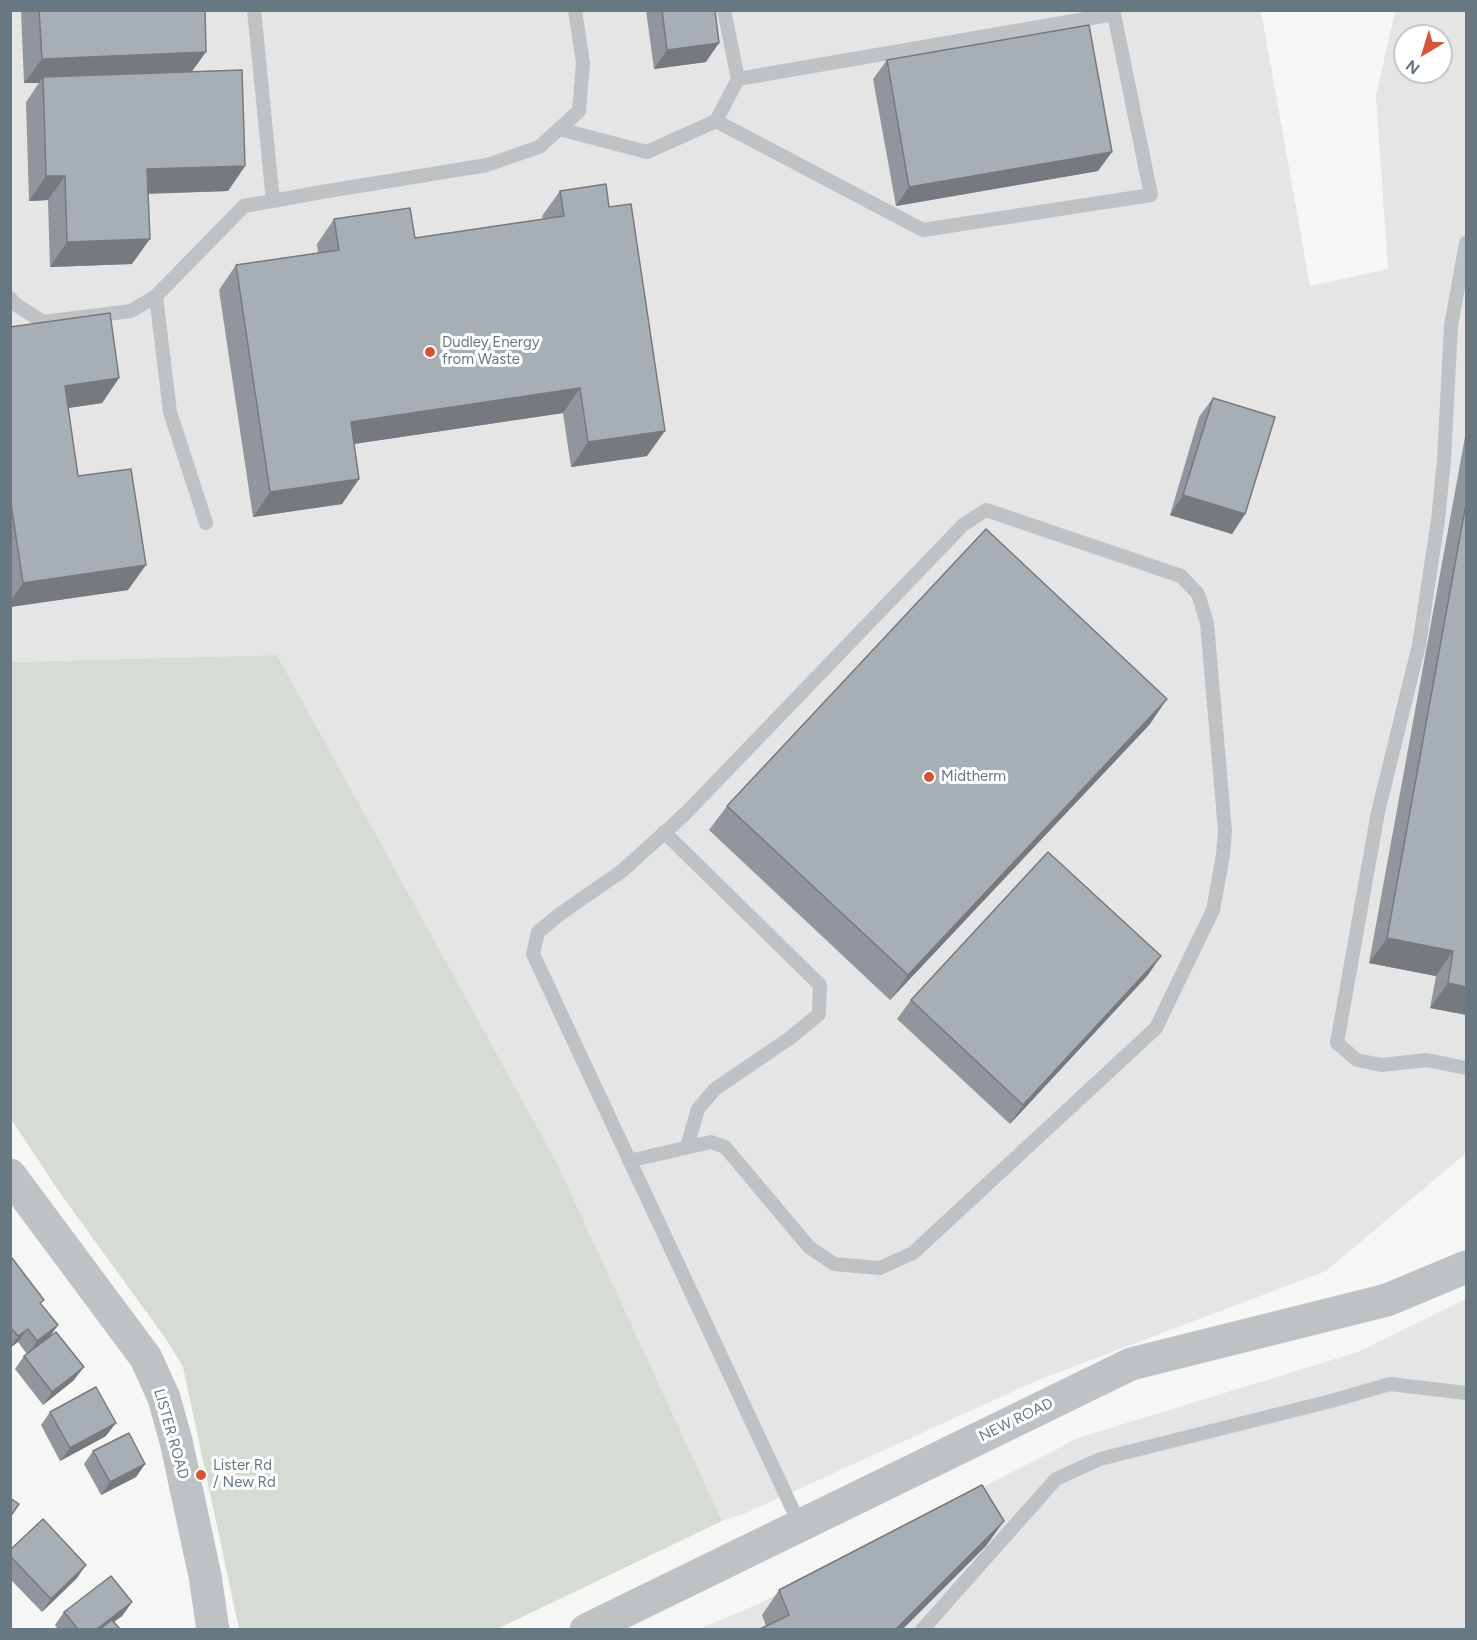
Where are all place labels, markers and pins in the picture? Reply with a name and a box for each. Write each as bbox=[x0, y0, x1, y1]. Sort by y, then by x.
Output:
place label: Dudley Energy from Waste bbox=[442, 334, 540, 369]
marker: Dudley Energy from Waste bbox=[423, 345, 437, 359]
place label: Midtherm bbox=[941, 768, 1006, 786]
marker: Midtherm bbox=[922, 770, 936, 784]
place label: Lister Rd / New Rd bbox=[213, 1457, 276, 1492]
marker: Lister Rd / New Rd bbox=[194, 1468, 208, 1482]

